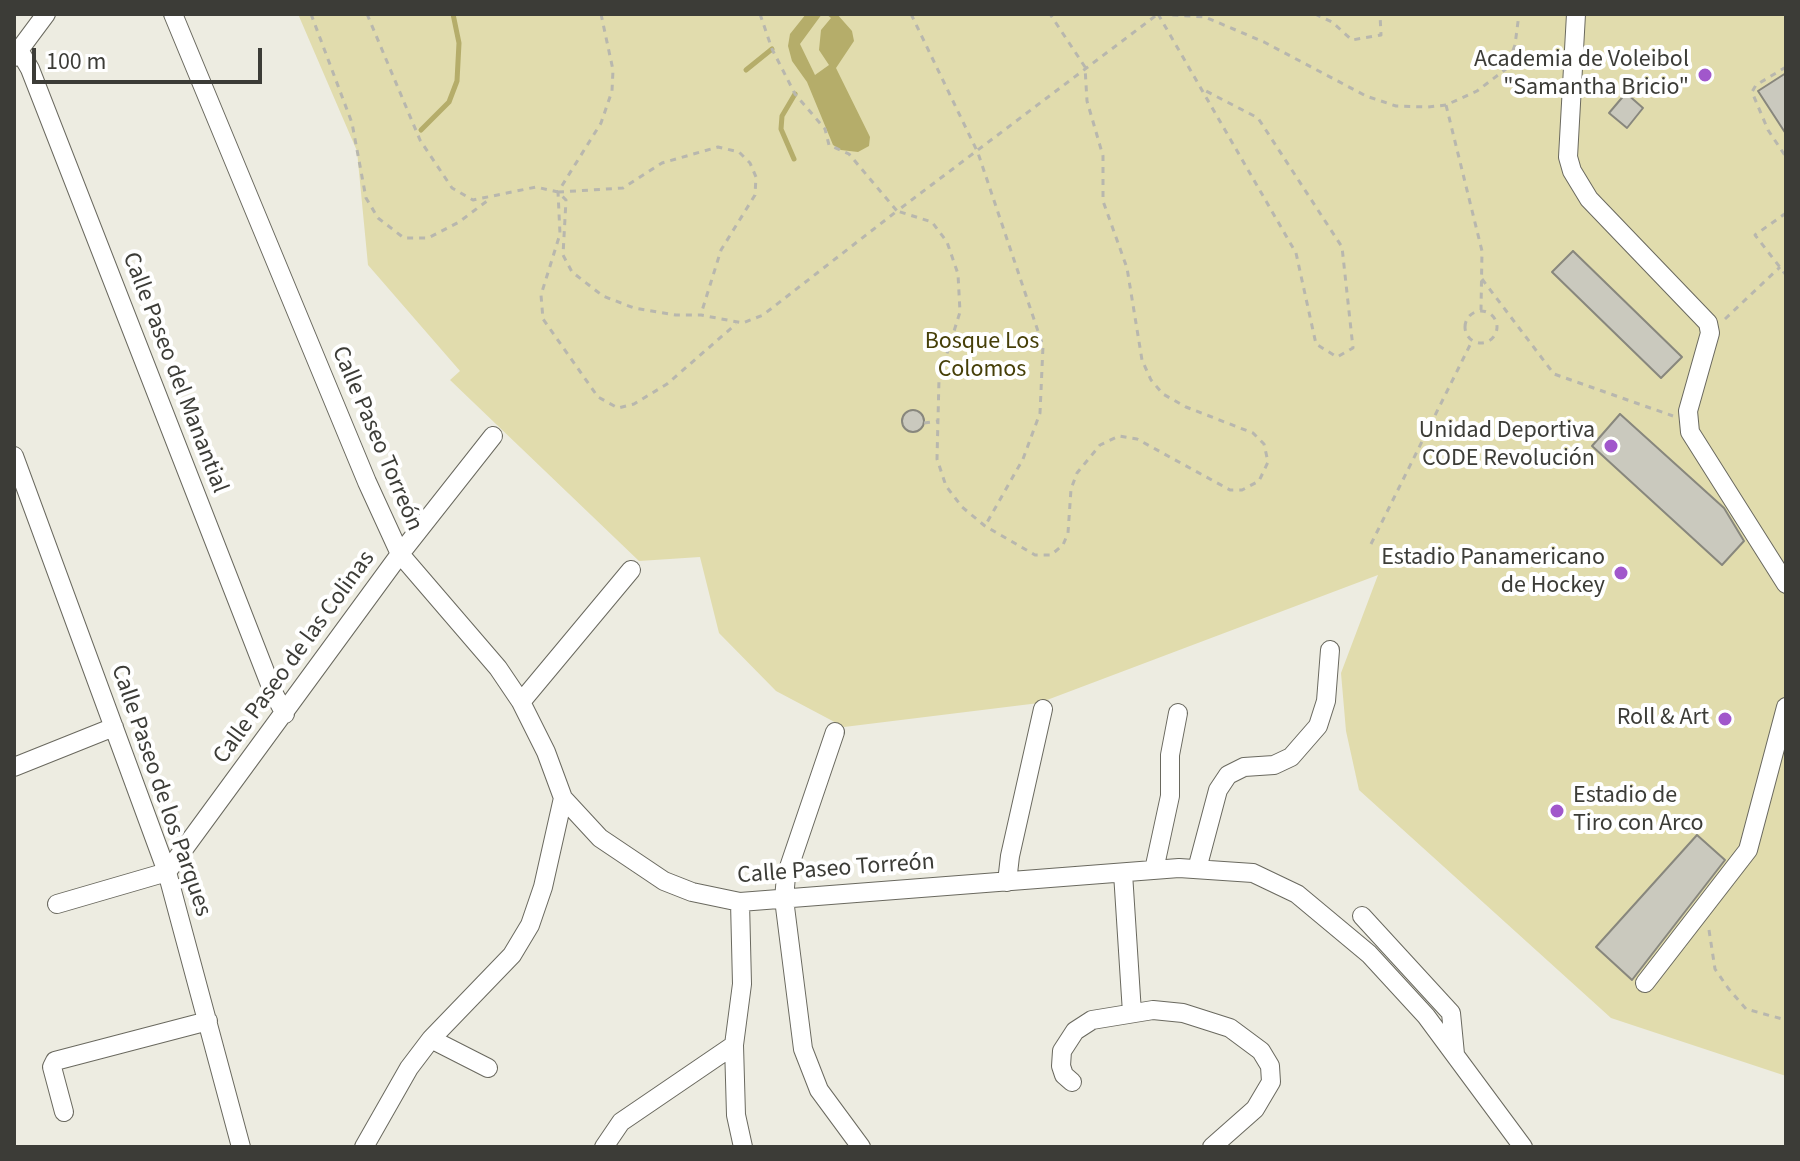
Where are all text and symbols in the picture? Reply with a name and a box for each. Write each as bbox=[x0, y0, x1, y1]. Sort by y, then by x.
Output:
scale bar bbox=[36, 32, 266, 82]
text: 100 m bbox=[46, 44, 106, 79]
place label: Academia de Voleibol "Samantha Bricio" bbox=[1474, 47, 1689, 103]
marker: Academia de Voleibol "Samantha Bricio" bbox=[1696, 66, 1714, 84]
street label: Calle Paseo del Manantial bbox=[115, 249, 233, 497]
park label: Bosque Los Colomos bbox=[925, 329, 1039, 385]
street label: Calle Paseo Torreón bbox=[324, 342, 428, 536]
place label: Unidad Deportiva CODE Revolución bbox=[1419, 418, 1595, 474]
marker: Unidad Deportiva CODE Revolución bbox=[1602, 437, 1620, 455]
place label: Estadio Panamericano de Hockey bbox=[1381, 545, 1605, 601]
street label: Calle Paseo de las Colinas bbox=[208, 546, 382, 770]
marker: Estadio Panamericano de Hockey bbox=[1612, 564, 1630, 582]
street label: Calle Paseo de los Parques bbox=[103, 661, 217, 921]
place label: Roll & Art bbox=[1617, 705, 1709, 733]
marker: Roll & Art bbox=[1716, 710, 1734, 728]
place label: Estadio de Tiro con Arco bbox=[1573, 783, 1704, 839]
marker: Estadio de Tiro con Arco bbox=[1548, 802, 1566, 820]
street label: Calle Paseo Torreón bbox=[736, 849, 936, 891]

